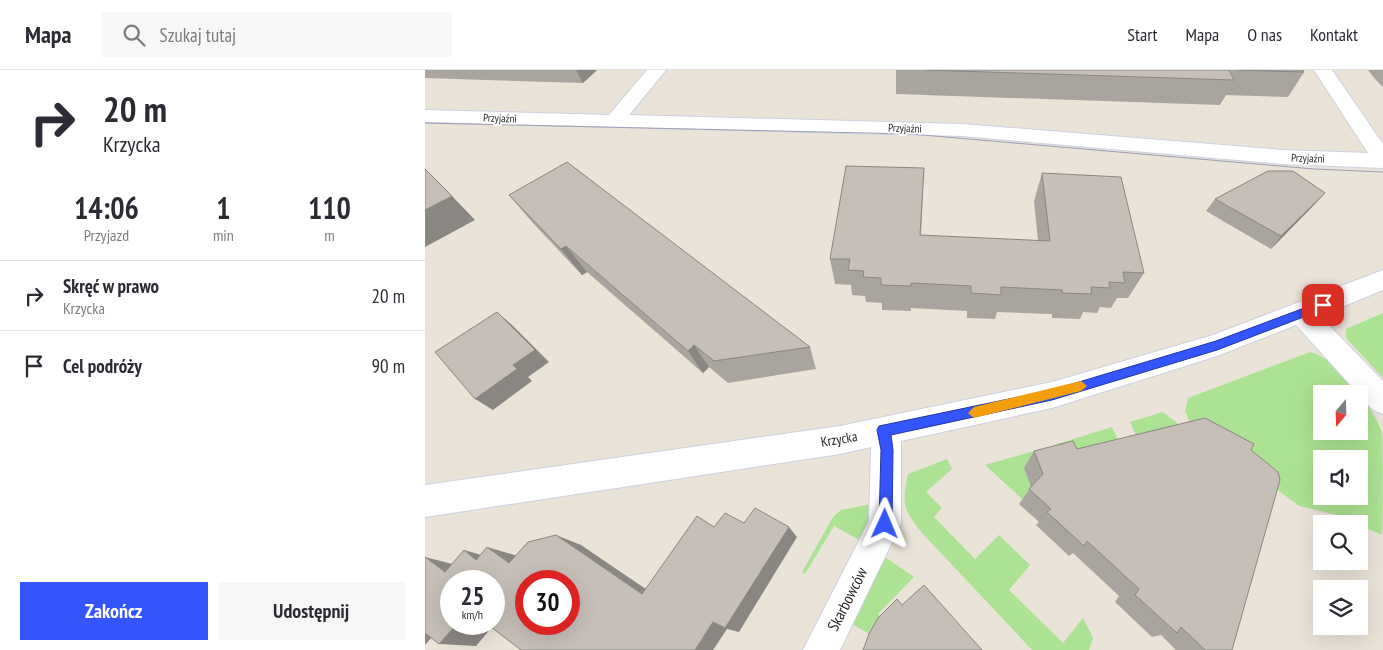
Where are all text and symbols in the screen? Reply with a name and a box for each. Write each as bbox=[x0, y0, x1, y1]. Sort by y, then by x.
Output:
search box bbox=[102, 12, 452, 57]
text: Mapa bbox=[25, 19, 72, 50]
icon: search bbox=[120, 21, 148, 49]
text: Szukaj tutaj bbox=[160, 23, 236, 47]
text: Start bbox=[1127, 23, 1157, 46]
text: Mapa bbox=[1185, 23, 1219, 46]
text: O nas bbox=[1247, 23, 1282, 46]
text: Kontakt bbox=[1310, 23, 1358, 46]
text: 20 m bbox=[103, 86, 167, 132]
icon: right bbox=[20, 90, 85, 155]
street label: Przyjaźni bbox=[483, 110, 517, 126]
street label: Przyjaźni bbox=[888, 120, 922, 136]
text: Krzycka bbox=[103, 130, 161, 158]
street label: Przyjaźni bbox=[1291, 150, 1325, 166]
text: 14:06 bbox=[74, 188, 139, 227]
text: 1 bbox=[216, 188, 231, 227]
text: 110 bbox=[308, 188, 351, 227]
text: Przyjazd bbox=[84, 225, 129, 245]
text: min bbox=[213, 225, 234, 245]
text: m bbox=[324, 225, 335, 245]
text: Skręć w prawo bbox=[63, 274, 159, 298]
icon: right bbox=[20, 282, 48, 310]
text: 20 m bbox=[372, 284, 405, 308]
pin bbox=[1302, 284, 1344, 326]
icon: arrive bbox=[1309, 291, 1337, 319]
text: Krzycka bbox=[63, 298, 105, 318]
icon: arrive bbox=[20, 352, 48, 380]
text: Cel podróży bbox=[63, 354, 142, 378]
text: 90 m bbox=[372, 354, 405, 378]
north arrow bbox=[1313, 385, 1367, 440]
map controls bbox=[1313, 385, 1368, 635]
street label: Krzycka bbox=[819, 427, 859, 451]
button: sound bbox=[1313, 450, 1368, 505]
position arrow bbox=[858, 497, 910, 549]
button: search bbox=[1313, 515, 1368, 570]
street label: Skarbowców bbox=[823, 563, 872, 634]
speed limit sign: 30 bbox=[515, 570, 580, 635]
text: 25 bbox=[461, 580, 484, 612]
button: layers bbox=[1313, 580, 1368, 635]
button: Zakończ bbox=[20, 582, 208, 640]
button: Udostępnij bbox=[218, 582, 405, 640]
text: km/h bbox=[462, 607, 483, 622]

